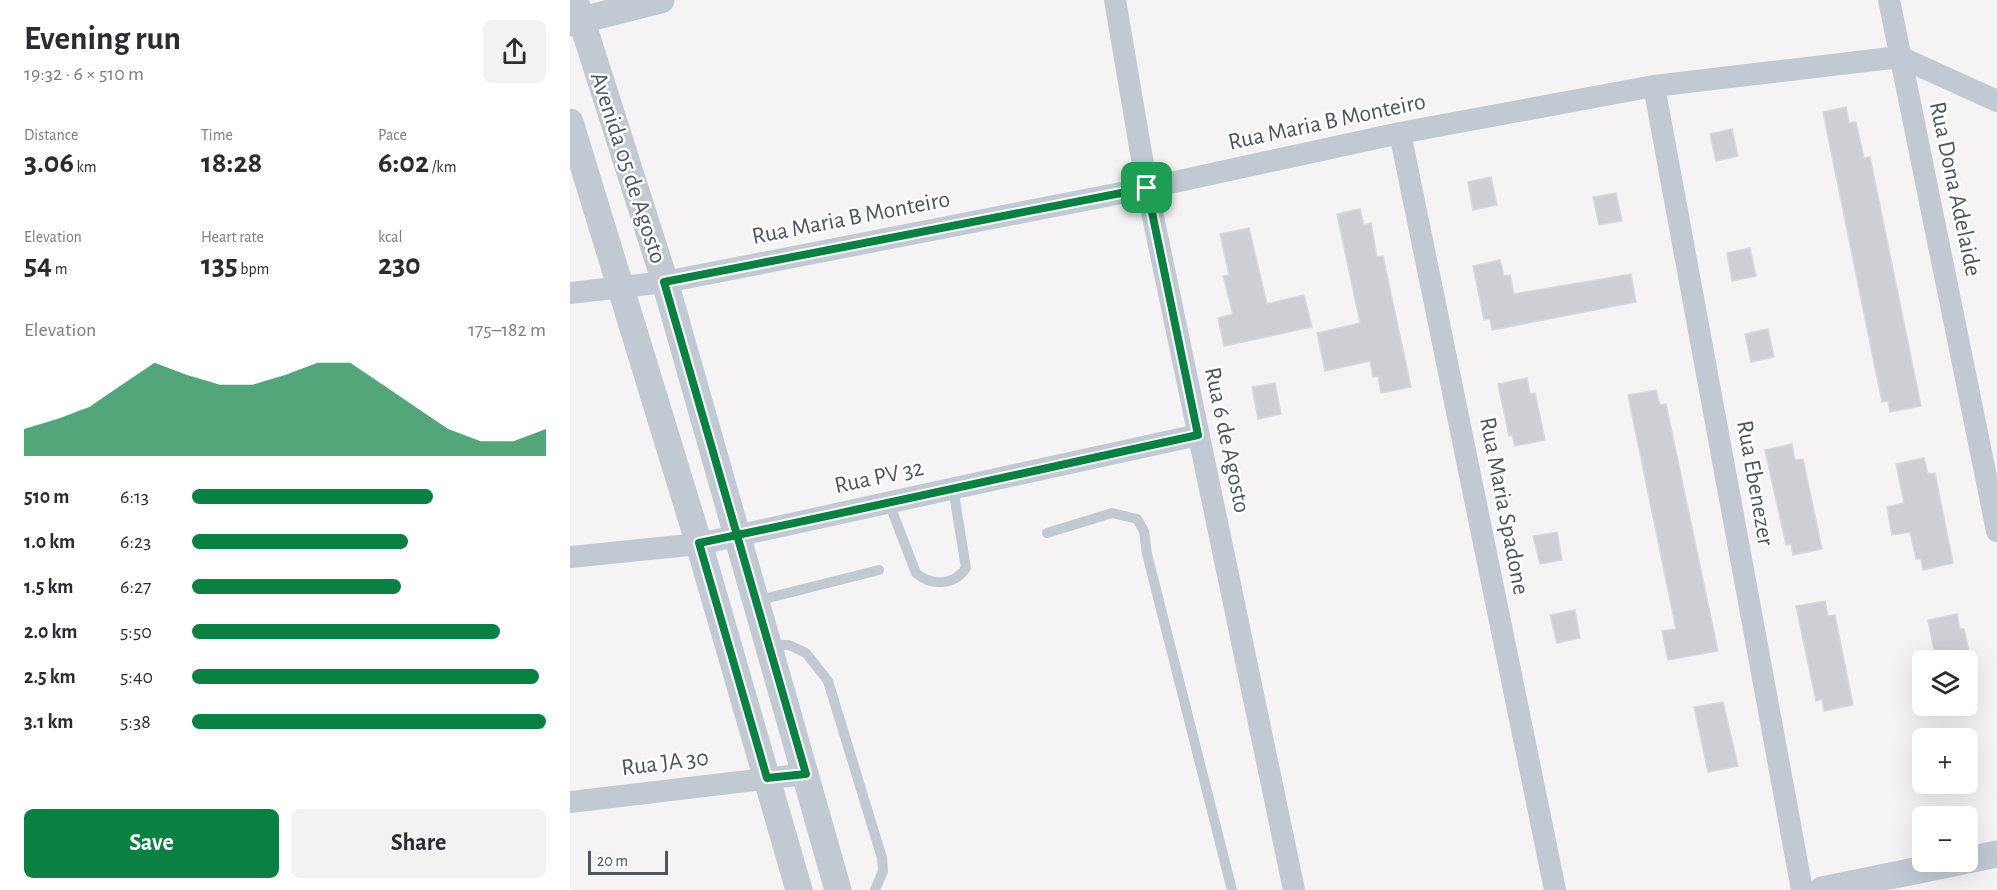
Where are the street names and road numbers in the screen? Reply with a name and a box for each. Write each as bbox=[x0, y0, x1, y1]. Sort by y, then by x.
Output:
street label: Avenida 05 de Agosto bbox=[586, 69, 670, 267]
street label: Rua Maria B Monteiro bbox=[1226, 89, 1428, 155]
street label: Rua Dona Adelaide bbox=[1925, 100, 1985, 278]
street label: Rua Maria B Monteiro bbox=[750, 187, 952, 249]
street label: Rua 6 de Agosto bbox=[1200, 365, 1254, 515]
street label: Rua Maria Spadone bbox=[1475, 415, 1533, 597]
street label: Rua Ebenezer bbox=[1732, 418, 1778, 548]
street label: Rua PV 32 bbox=[832, 456, 926, 498]
street label: Rua JA 30 bbox=[620, 746, 710, 780]

